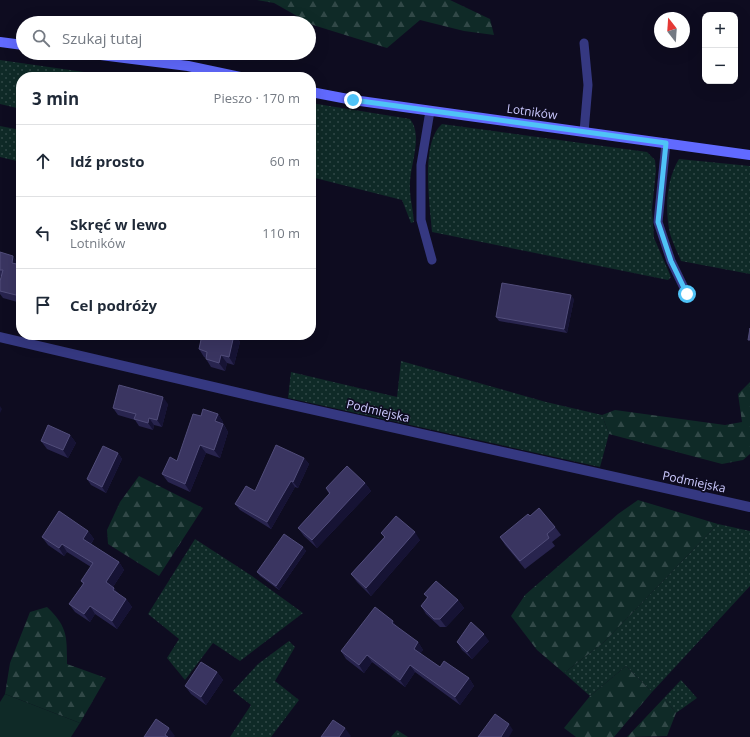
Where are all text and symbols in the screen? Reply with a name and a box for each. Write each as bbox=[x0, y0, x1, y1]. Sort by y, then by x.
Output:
north arrow bbox=[654, 12, 690, 48]
map controls bbox=[702, 12, 738, 84]
button: + bbox=[702, 12, 738, 48]
search box bbox=[16, 16, 316, 60]
icon: search bbox=[30, 27, 52, 49]
text: Szukaj tutaj bbox=[62, 28, 142, 48]
button: − bbox=[702, 48, 738, 84]
text: 3 min bbox=[32, 87, 79, 110]
text: Pieszo · 170 m bbox=[214, 89, 300, 107]
route end bbox=[344, 91, 362, 109]
street label: Lotników bbox=[506, 100, 559, 124]
icon: ahead bbox=[32, 150, 54, 172]
text: Idź prosto bbox=[70, 151, 145, 171]
text: 60 m bbox=[270, 152, 300, 170]
text: Skręć w lewo bbox=[70, 214, 167, 234]
icon: left bbox=[32, 222, 54, 244]
text: 110 m bbox=[262, 224, 300, 242]
text: Lotników bbox=[70, 234, 125, 252]
route start bbox=[678, 285, 696, 303]
icon: arrive bbox=[32, 294, 54, 316]
text: Cel podróży bbox=[70, 295, 157, 315]
street label: Podmiejska bbox=[345, 395, 411, 426]
street label: Podmiejska bbox=[661, 467, 727, 497]

